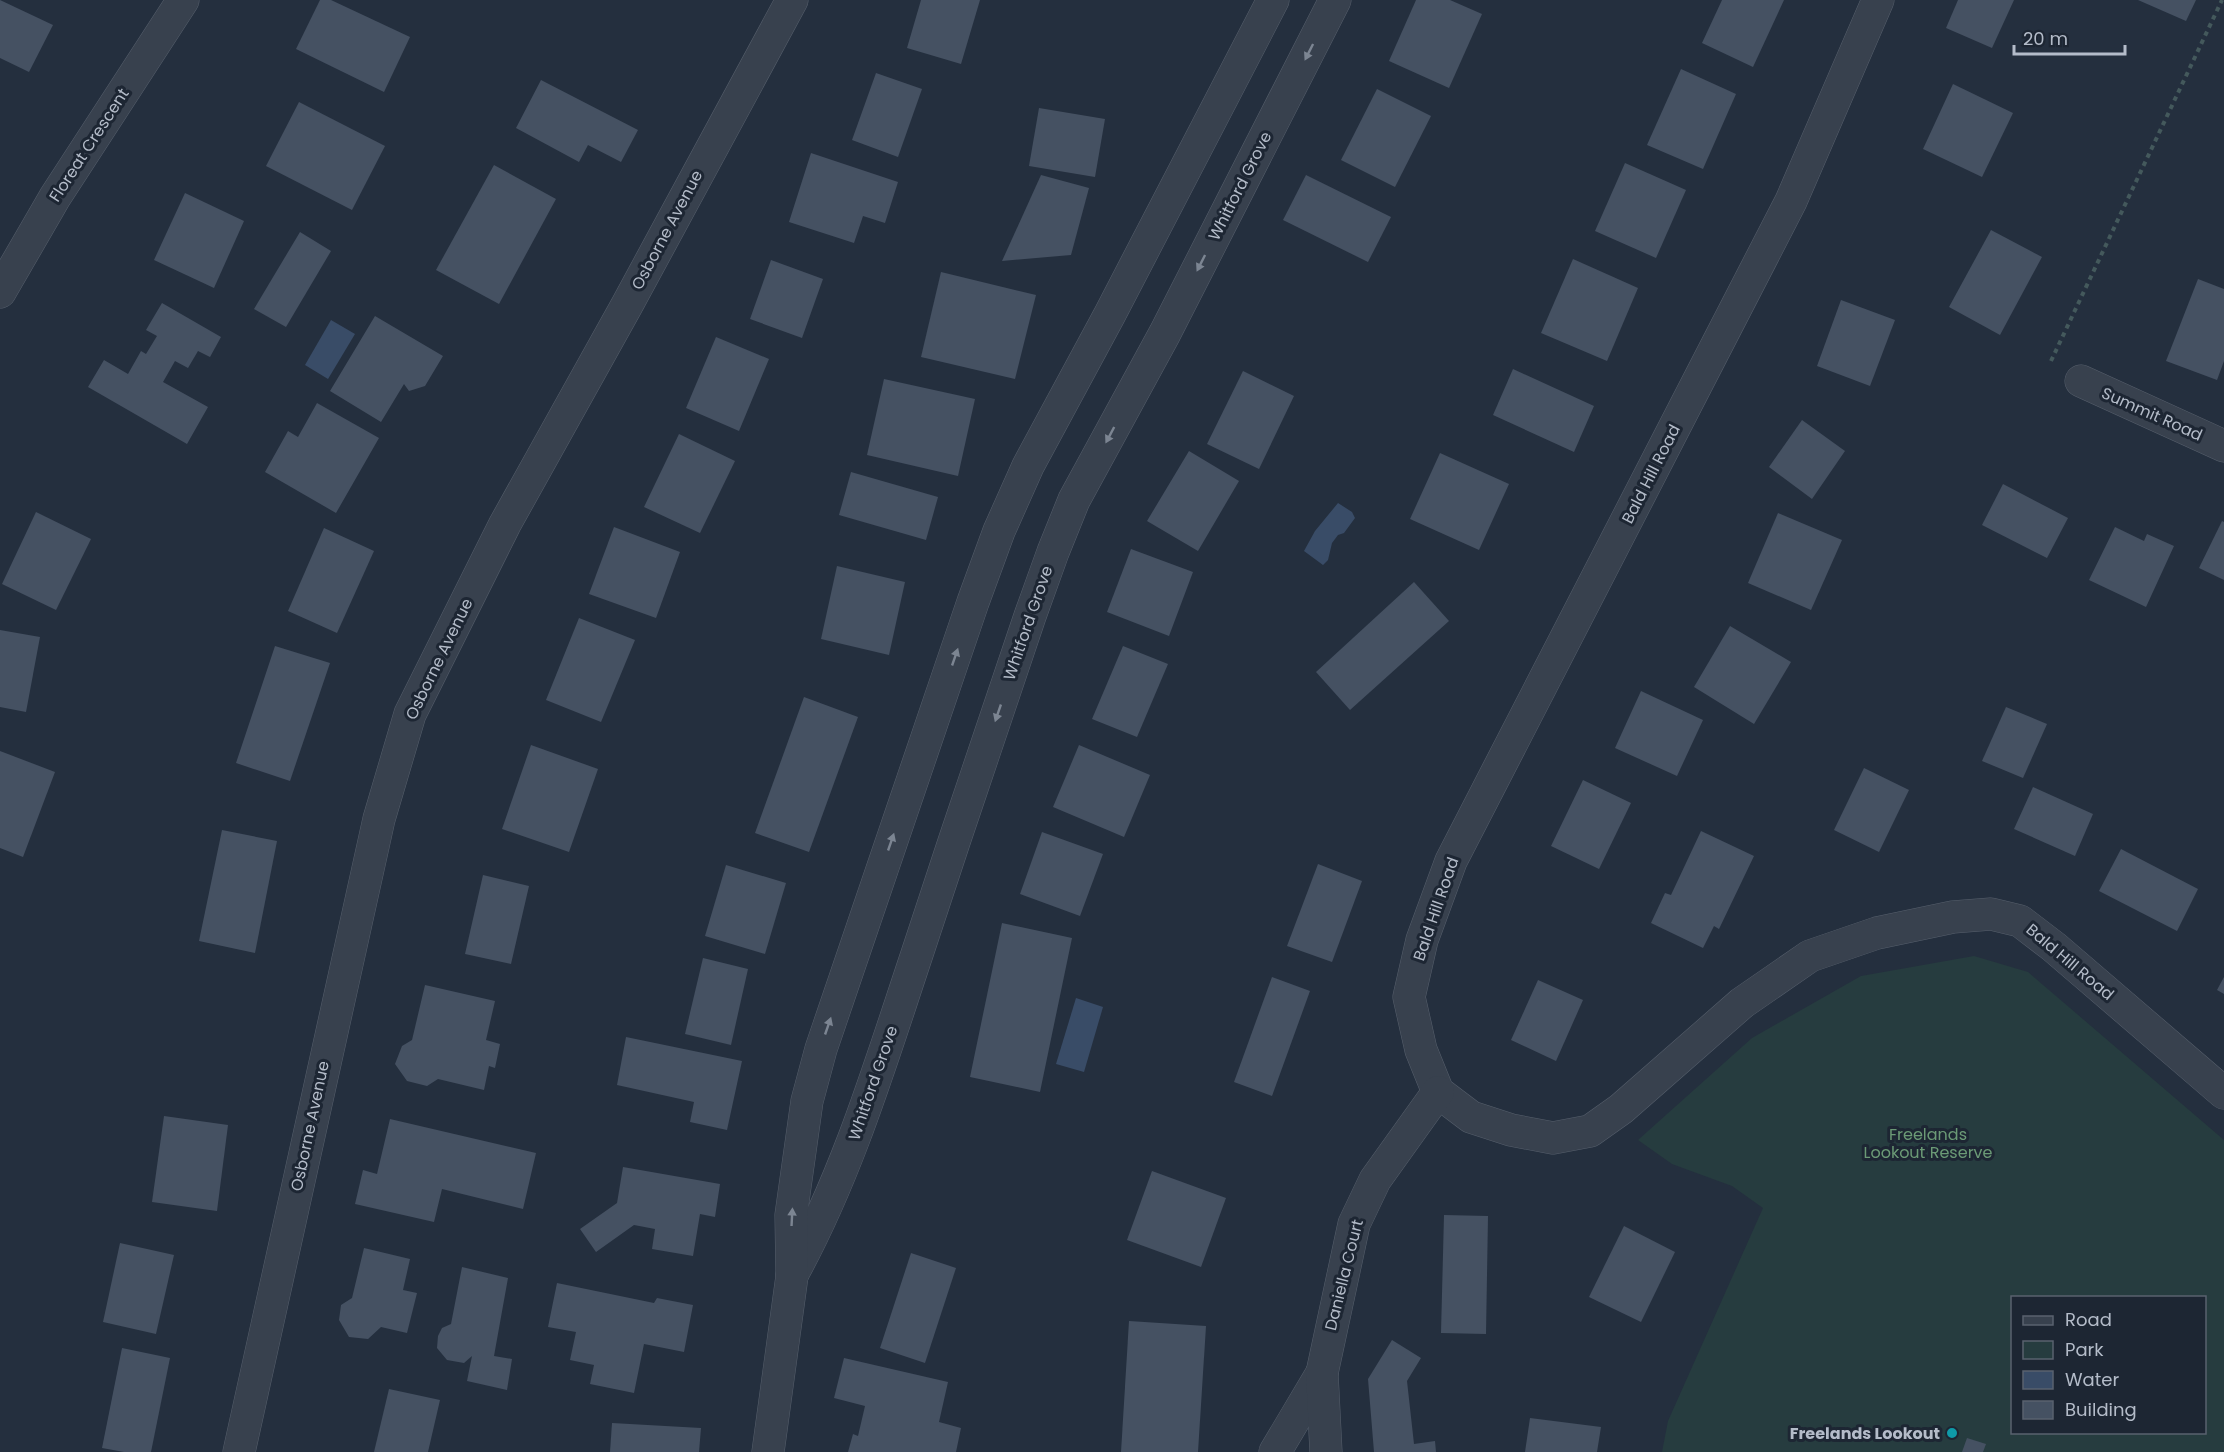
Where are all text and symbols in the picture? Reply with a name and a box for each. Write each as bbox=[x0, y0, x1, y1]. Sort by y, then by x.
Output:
scale bar bbox=[2014, 18, 2125, 56]
text: 20 m bbox=[2023, 26, 2068, 51]
one-way arrow bbox=[1304, 44, 1314, 61]
street label: Floreat Crescent bbox=[44, 84, 134, 206]
street label: Whitford Grove bbox=[1203, 127, 1277, 245]
street label: Osborne Avenue bbox=[626, 166, 708, 294]
one-way arrow bbox=[1196, 255, 1206, 272]
street label: Summit Road bbox=[2098, 381, 2206, 447]
street label: Bald Hill Road bbox=[1616, 420, 1686, 528]
one-way arrow bbox=[1105, 427, 1115, 444]
street label: Whitford Grove bbox=[998, 563, 1058, 683]
street label: Osborne Avenue bbox=[400, 594, 478, 724]
one-way arrow bbox=[950, 648, 960, 666]
one-way arrow bbox=[992, 704, 1002, 722]
one-way arrow bbox=[887, 833, 897, 851]
street label: Bald Hill Road bbox=[1407, 854, 1465, 964]
street label: Bald Hill Road bbox=[2021, 918, 2119, 1006]
one-way arrow bbox=[824, 1017, 834, 1035]
street label: Whitford Grove bbox=[843, 1023, 903, 1143]
street label: Osborne Avenue bbox=[285, 1059, 335, 1193]
park label: Freelands Lookout Reserve bbox=[1864, 1123, 1993, 1164]
one-way arrow bbox=[787, 1208, 796, 1227]
street label: Daniella Court bbox=[1319, 1217, 1369, 1333]
legend bbox=[2011, 1296, 2206, 1434]
text: Road bbox=[2065, 1307, 2112, 1332]
text: Park bbox=[2065, 1337, 2104, 1362]
text: Water bbox=[2065, 1367, 2119, 1392]
text: Building bbox=[2065, 1397, 2137, 1422]
place label: Freelands Lookout bbox=[1790, 1422, 1940, 1445]
marker: Freelands Lookout bbox=[1945, 1426, 1959, 1440]

